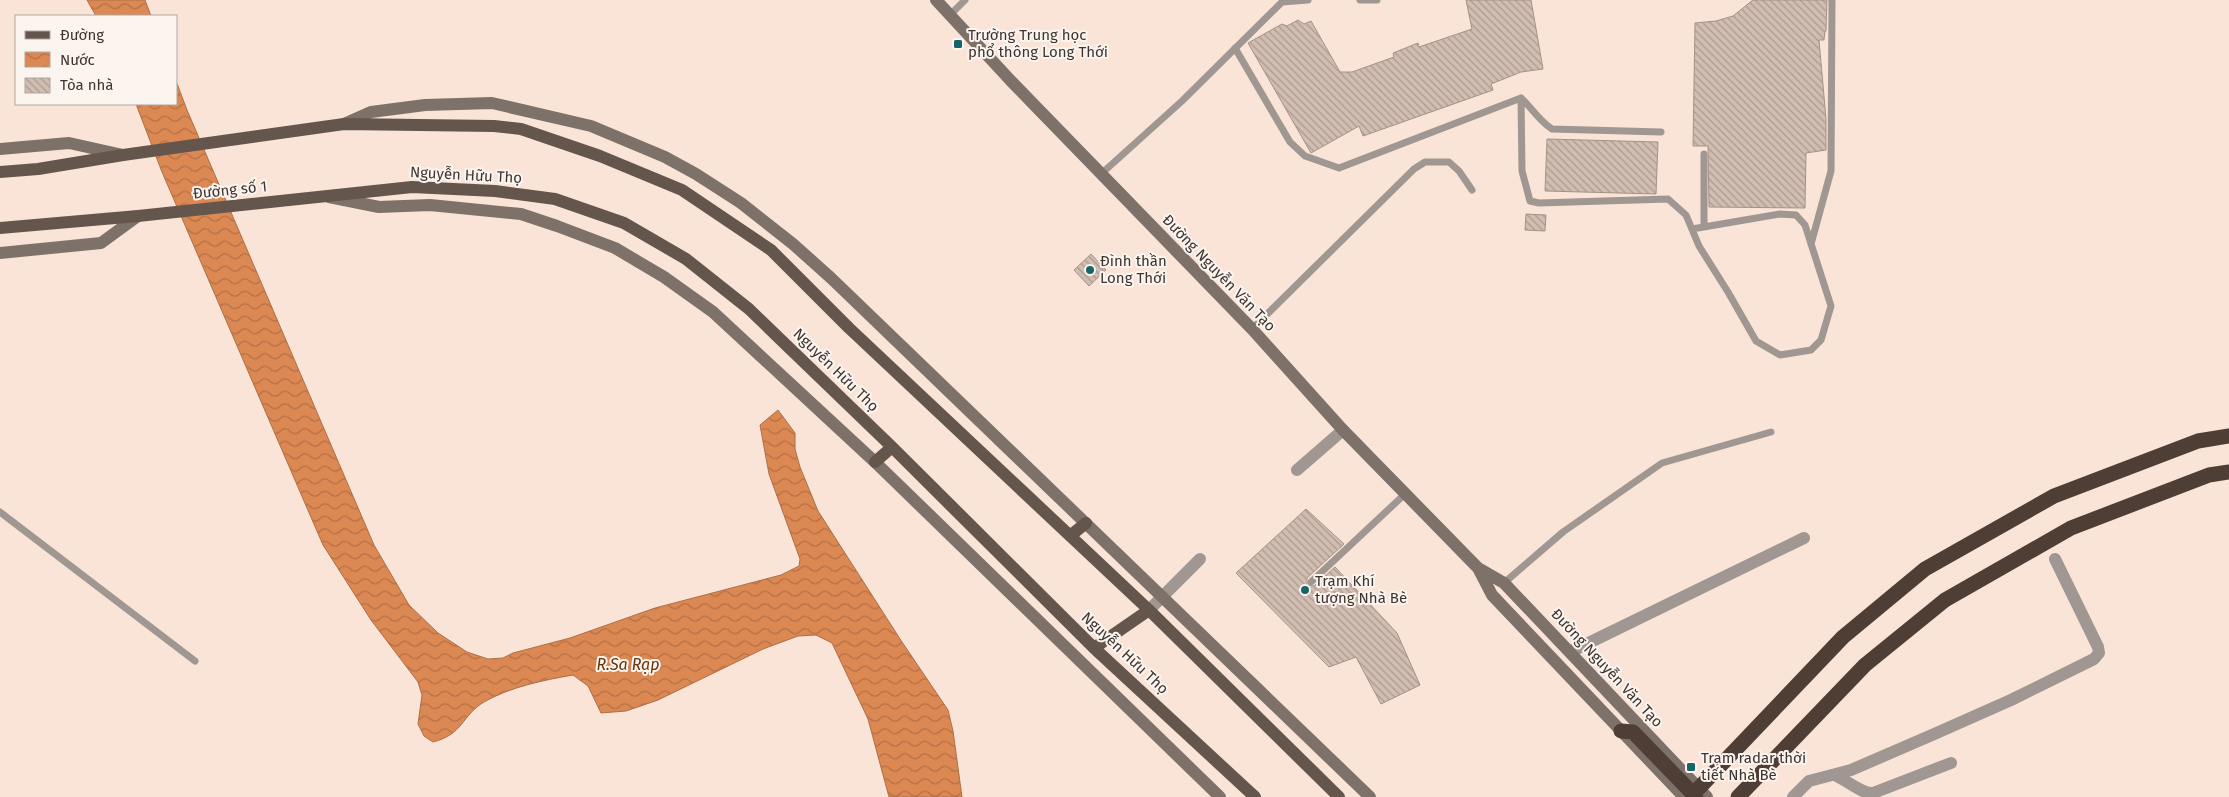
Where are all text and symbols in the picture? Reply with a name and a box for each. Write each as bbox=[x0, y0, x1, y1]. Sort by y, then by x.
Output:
legend bbox=[15, 15, 178, 105]
text: Đường bbox=[60, 26, 104, 44]
place label: Trường Trung học phổ thông Long Thới bbox=[968, 26, 1108, 61]
marker: Trường Trung học phổ thông Long Thới bbox=[952, 38, 964, 50]
text: Nước bbox=[60, 51, 95, 69]
text: Tòa nhà bbox=[60, 76, 113, 94]
street label: Nguyễn Hữu Thọ bbox=[410, 163, 522, 187]
street label: Đường số 1 bbox=[192, 177, 268, 203]
street label: Đường Nguyễn Văn Tạo bbox=[1159, 211, 1279, 335]
place label: Đình thần Long Thới bbox=[1100, 252, 1167, 287]
marker: Đình thần Long Thới bbox=[1084, 264, 1096, 276]
street label: Nguyễn Hữu Thọ bbox=[789, 325, 883, 415]
place label: Trạm Khí tượng Nhà Bè bbox=[1315, 572, 1407, 607]
marker: Trạm Khí tượng Nhà Bè bbox=[1299, 584, 1311, 596]
street label: Đường Nguyễn Văn Tạo bbox=[1547, 605, 1667, 731]
street label: Nguyễn Hữu Thọ bbox=[1078, 608, 1172, 698]
water label: R.Sa Rạp bbox=[596, 655, 660, 674]
place label: Trạm radar thời tiết Nhà Bè bbox=[1701, 749, 1806, 784]
marker: Trạm radar thời tiết Nhà Bè bbox=[1685, 761, 1697, 773]

